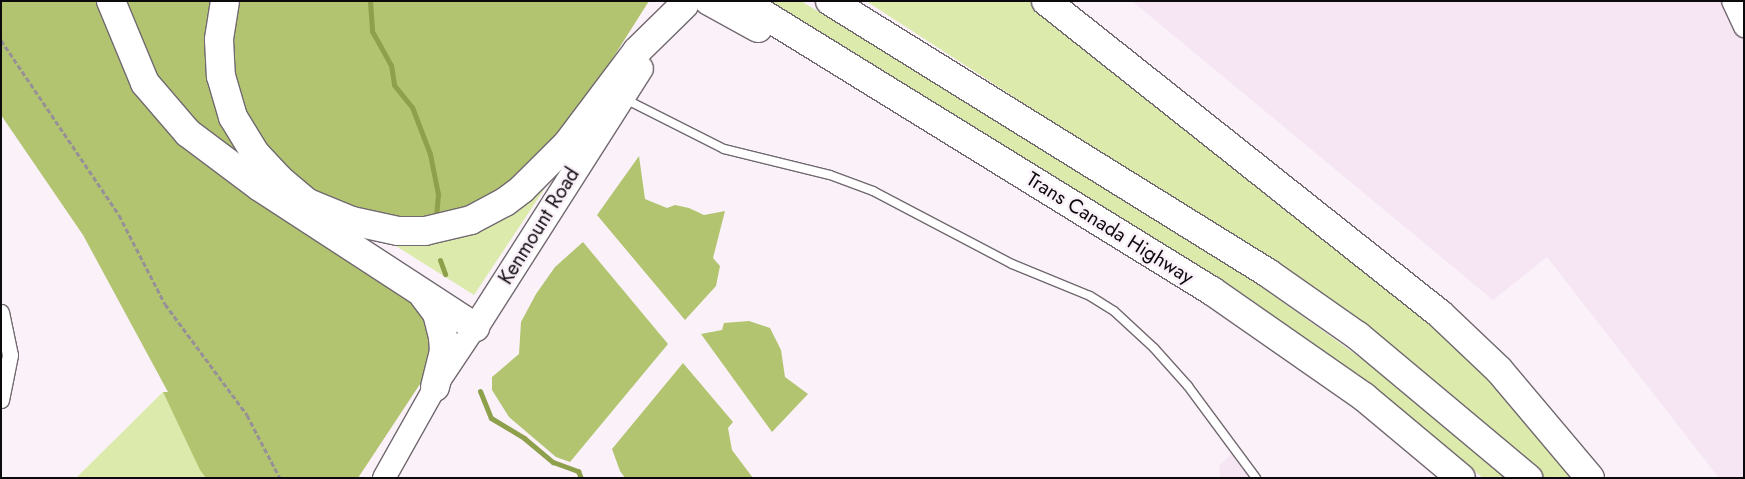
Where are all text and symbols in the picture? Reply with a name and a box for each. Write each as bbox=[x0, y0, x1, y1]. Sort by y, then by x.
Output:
street label: Kenmount Road bbox=[494, 163, 584, 289]
street label: Trans Canada Highway bbox=[1022, 167, 1198, 289]

